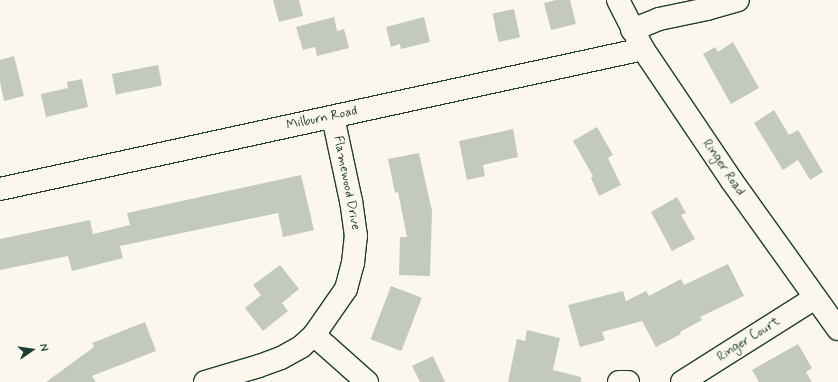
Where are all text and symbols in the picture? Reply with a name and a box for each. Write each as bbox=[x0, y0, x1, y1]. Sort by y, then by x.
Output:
street label: Milburn Road bbox=[285, 104, 359, 134]
street label: Flamewood Drive bbox=[329, 135, 363, 231]
street label: Ringer Road bbox=[698, 137, 748, 199]
street label: Ringer Court bbox=[715, 315, 783, 365]
north arrow bbox=[12, 330, 52, 370]
text: N bbox=[36, 342, 51, 352]

